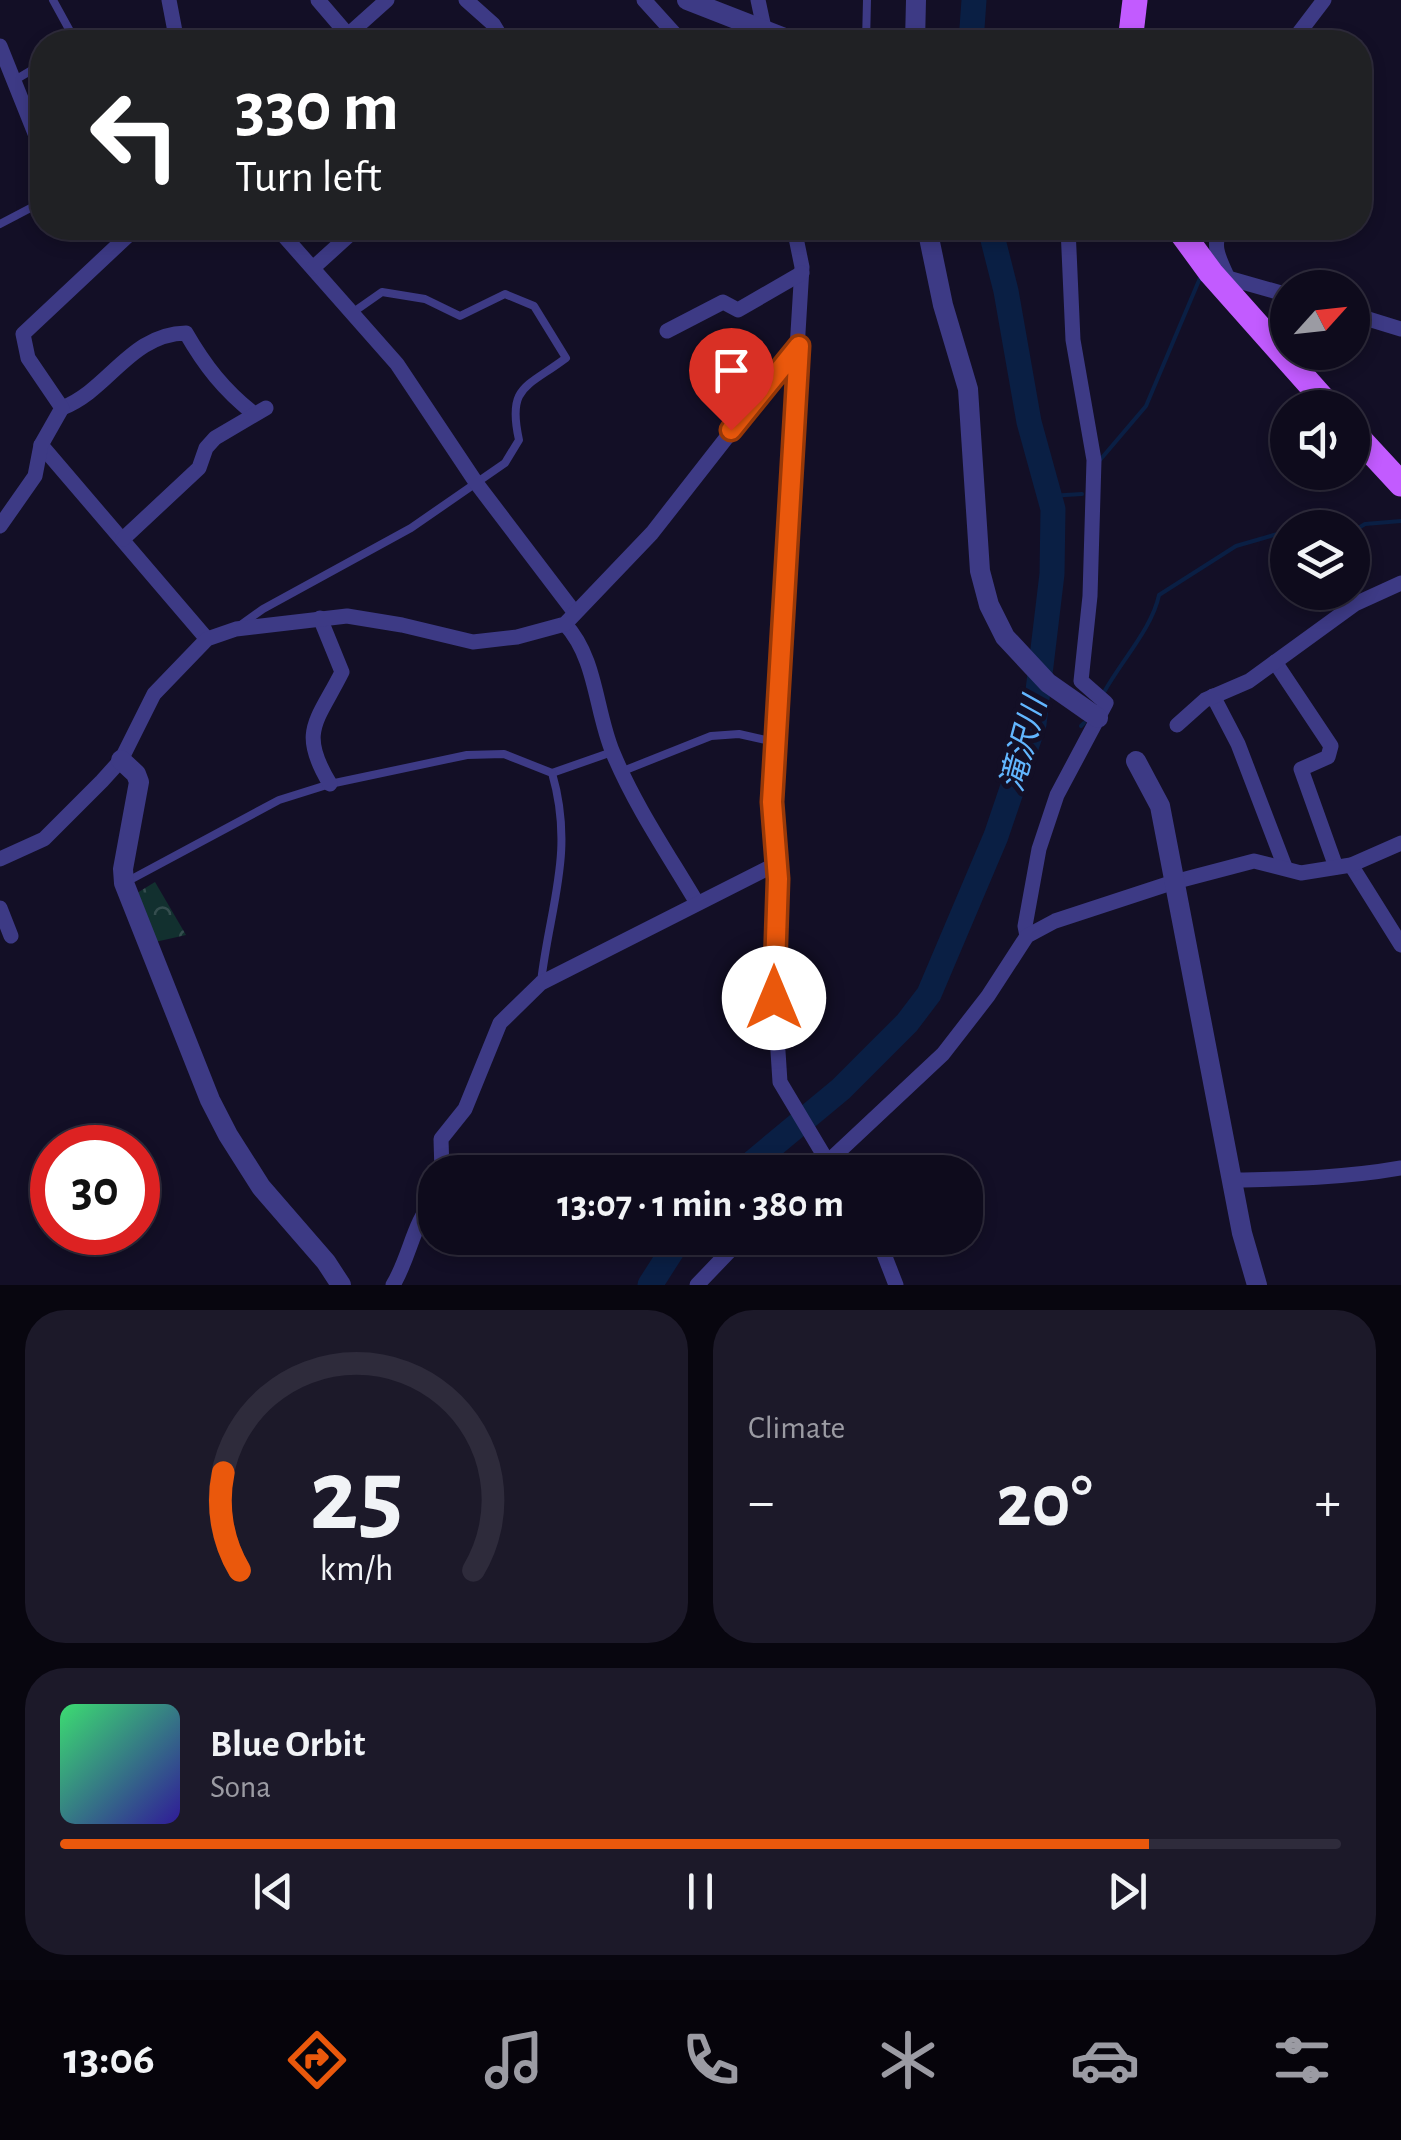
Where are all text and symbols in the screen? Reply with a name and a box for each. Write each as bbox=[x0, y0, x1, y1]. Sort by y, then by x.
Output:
icon: left bbox=[70, 70, 200, 200]
text: 330 m bbox=[235, 73, 399, 143]
text: Turn left bbox=[235, 155, 382, 200]
north arrow bbox=[1270, 270, 1370, 370]
map controls bbox=[1270, 270, 1370, 610]
pin bbox=[689, 328, 774, 431]
icon: arrive bbox=[704, 343, 759, 398]
button: sound bbox=[1270, 390, 1370, 490]
button: layers bbox=[1270, 510, 1370, 610]
water label: 滝沢川 bbox=[995, 691, 1053, 795]
position arrow bbox=[722, 946, 826, 1050]
speed limit sign: 30 bbox=[30, 1125, 160, 1255]
text: 13:07 · 1 min · 380 m bbox=[557, 1186, 844, 1224]
text: Climate bbox=[748, 1412, 845, 1444]
text: 25 bbox=[310, 1445, 403, 1549]
text: 20° bbox=[996, 1465, 1093, 1540]
text: − bbox=[748, 1475, 774, 1530]
text: + bbox=[1315, 1475, 1341, 1530]
text: km/h bbox=[320, 1551, 393, 1587]
text: Blue Orbit bbox=[210, 1726, 365, 1764]
text: Sona bbox=[210, 1771, 271, 1803]
icon: previous bbox=[246, 1864, 301, 1919]
icon: pause bbox=[673, 1864, 728, 1919]
icon: next bbox=[1100, 1864, 1155, 1919]
icon: directions bbox=[282, 2025, 352, 2095]
icon: music bbox=[479, 2025, 549, 2095]
icon: phone bbox=[676, 2025, 746, 2095]
icon: climate bbox=[873, 2025, 943, 2095]
icon: car bbox=[1070, 2025, 1140, 2095]
icon: filters bbox=[1267, 2025, 1337, 2095]
text: 13:06 bbox=[64, 2037, 155, 2082]

